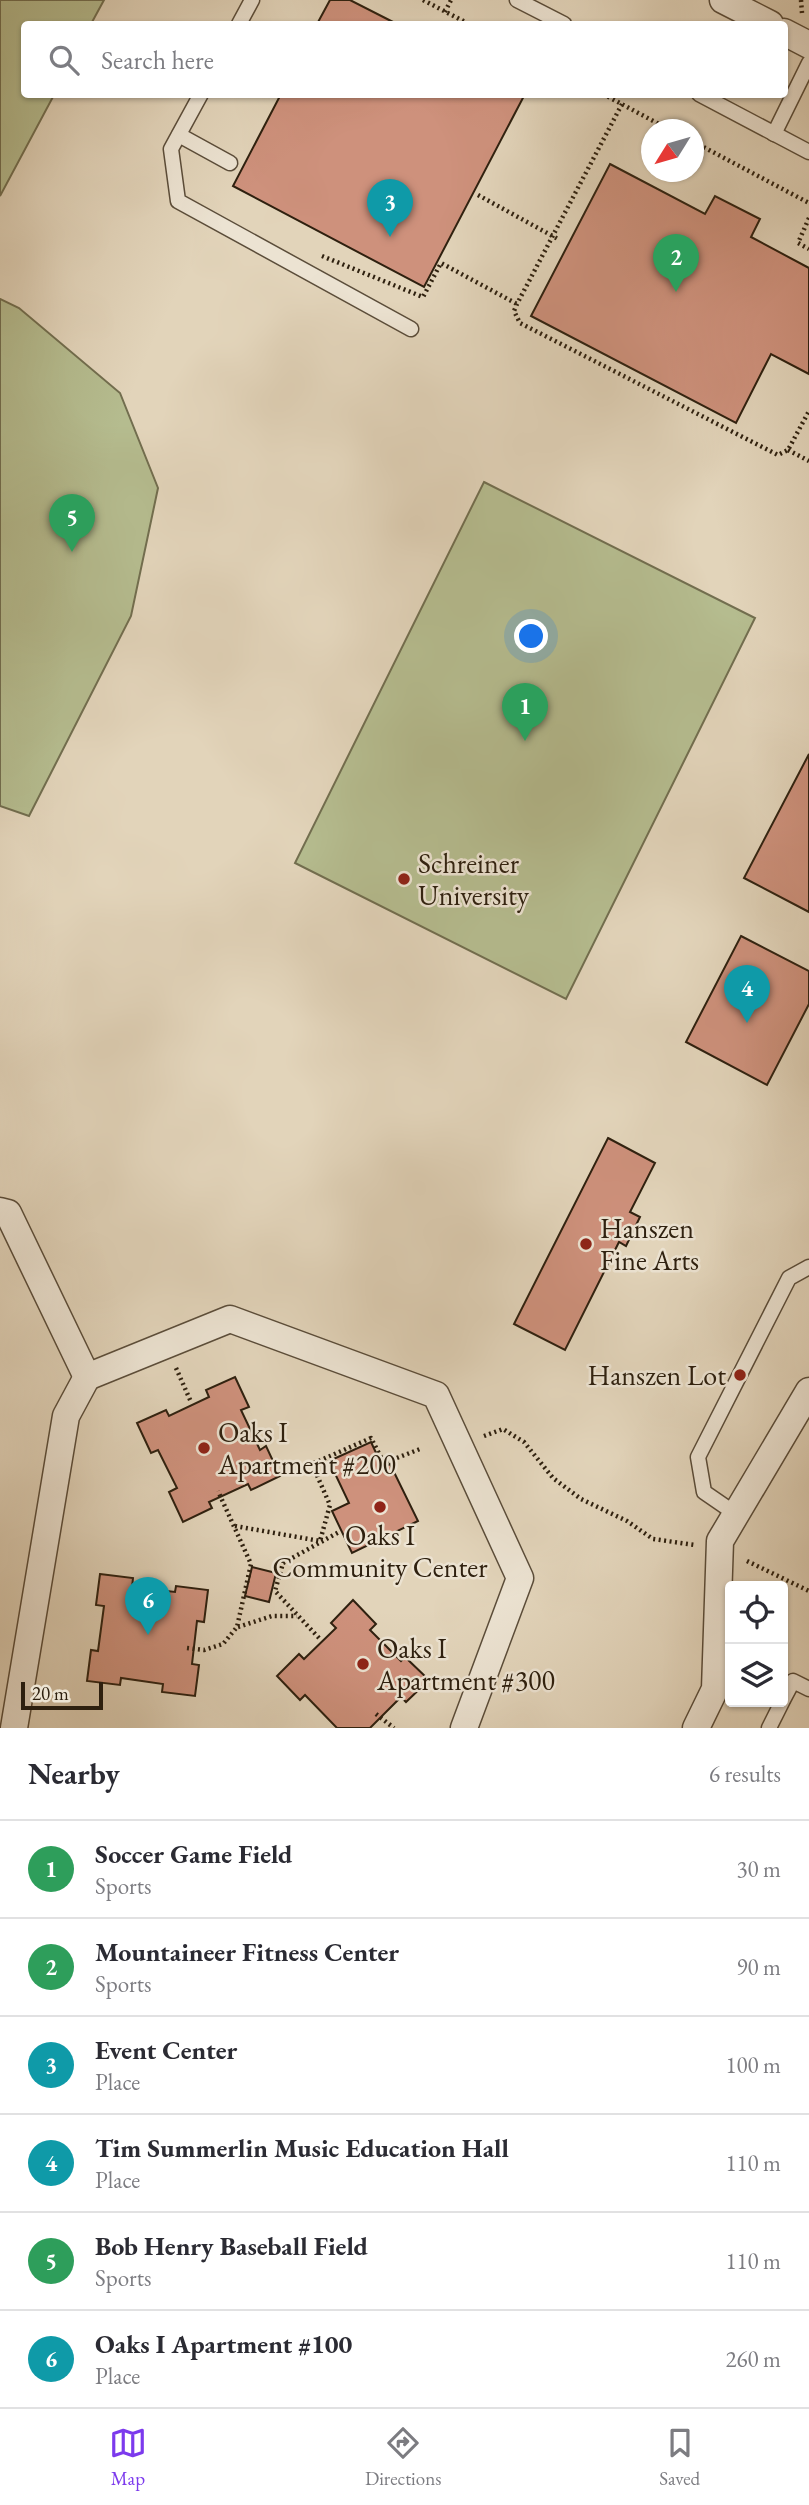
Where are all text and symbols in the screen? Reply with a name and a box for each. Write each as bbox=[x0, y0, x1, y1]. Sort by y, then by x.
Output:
search box bbox=[21, 21, 788, 98]
icon: search bbox=[45, 41, 83, 79]
text: Search here bbox=[101, 43, 214, 77]
north arrow bbox=[641, 119, 704, 182]
pin: 3 bbox=[367, 179, 413, 237]
pin: 2 bbox=[653, 234, 699, 292]
pin: 5 bbox=[49, 494, 95, 552]
your location bbox=[514, 619, 548, 653]
pin: 1 bbox=[502, 683, 548, 741]
place label: Schreiner University bbox=[418, 845, 530, 913]
marker: Schreiner University bbox=[396, 871, 412, 887]
pin: 4 bbox=[724, 965, 770, 1023]
place label: Hanszen Fine Arts bbox=[600, 1210, 699, 1278]
marker: Hanszen Fine Arts bbox=[578, 1236, 594, 1252]
place label: Hanszen Lot bbox=[587, 1357, 726, 1393]
marker: Hanszen Lot bbox=[732, 1367, 748, 1383]
place label: Oaks I Apartment #200 bbox=[217, 1414, 396, 1482]
marker: Oaks I Apartment #200 bbox=[196, 1440, 212, 1456]
marker: Oaks I Community Center bbox=[372, 1499, 388, 1515]
place label: Oaks I Community Center bbox=[272, 1517, 488, 1585]
pin: 6 bbox=[125, 1577, 171, 1635]
map controls bbox=[725, 1581, 788, 1707]
button: locate bbox=[725, 1581, 788, 1644]
place label: Oaks I Apartment #300 bbox=[376, 1630, 555, 1698]
button: layers bbox=[725, 1644, 788, 1707]
marker: Oaks I Apartment #300 bbox=[355, 1656, 371, 1672]
scale bar bbox=[21, 1679, 103, 1711]
text: 20 m bbox=[32, 1681, 69, 1706]
text: Nearby bbox=[28, 1754, 120, 1793]
text: 6 results bbox=[709, 1759, 781, 1789]
text: Soccer Game Field bbox=[95, 1837, 292, 1871]
text: 1 bbox=[45, 1854, 57, 1884]
text: 30 m bbox=[736, 1854, 781, 1884]
text: Sports bbox=[95, 1871, 151, 1901]
text: Mountaineer Fitness Center bbox=[95, 1935, 399, 1969]
text: 2 bbox=[45, 1952, 57, 1982]
text: 90 m bbox=[736, 1952, 781, 1982]
text: Sports bbox=[95, 1969, 151, 1999]
text: Event Center bbox=[95, 2033, 237, 2067]
text: 3 bbox=[45, 2050, 57, 2080]
text: 100 m bbox=[725, 2050, 781, 2080]
text: Place bbox=[95, 2067, 140, 2097]
text: Tim Summerlin Music Education Hall bbox=[95, 2131, 509, 2165]
text: 4 bbox=[45, 2148, 57, 2178]
text: 110 m bbox=[725, 2148, 781, 2178]
text: Place bbox=[95, 2165, 140, 2195]
text: Bob Henry Baseball Field bbox=[95, 2229, 368, 2263]
text: 5 bbox=[45, 2246, 57, 2276]
text: 110 m bbox=[725, 2246, 781, 2276]
text: Sports bbox=[95, 2263, 151, 2293]
text: Oaks I Apartment #100 bbox=[95, 2327, 352, 2361]
text: 6 bbox=[45, 2344, 57, 2374]
text: 260 m bbox=[725, 2344, 781, 2374]
text: Place bbox=[95, 2361, 140, 2391]
tab: Map bbox=[109, 2424, 147, 2491]
tab: Directions bbox=[365, 2424, 441, 2491]
tab: Saved bbox=[659, 2424, 700, 2491]

